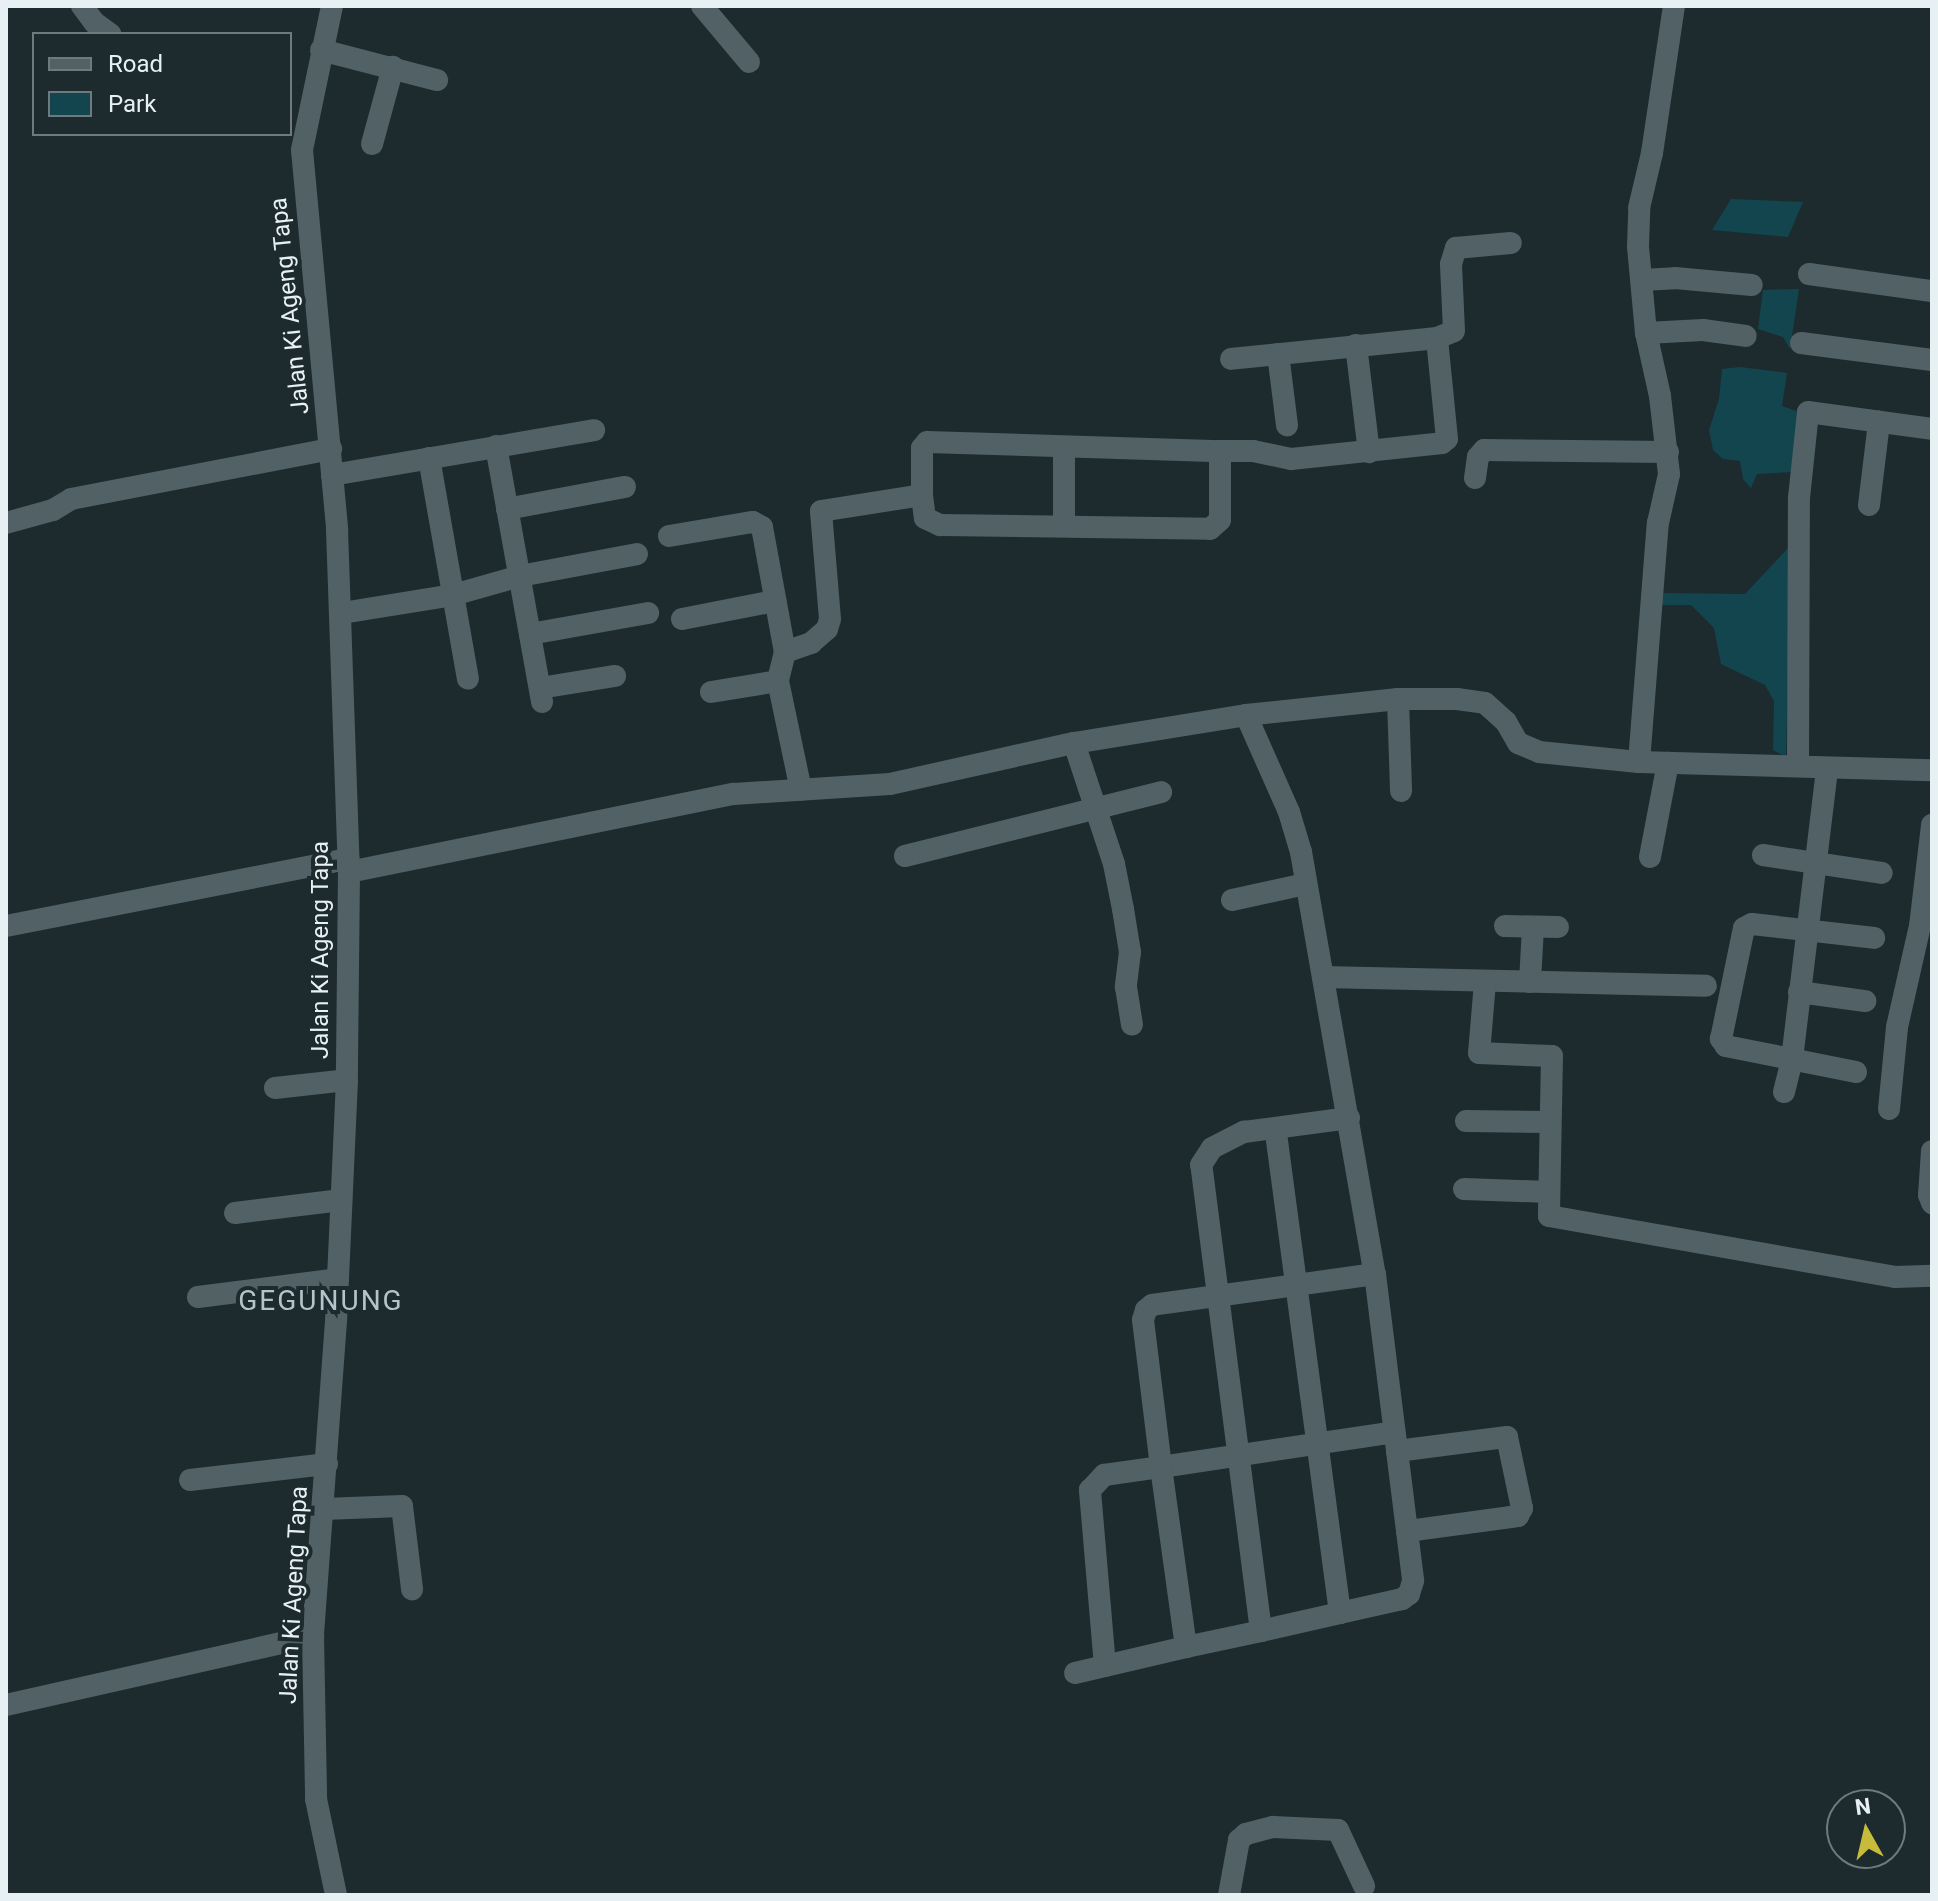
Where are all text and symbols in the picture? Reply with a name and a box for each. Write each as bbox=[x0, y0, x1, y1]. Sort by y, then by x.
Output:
legend bbox=[32, 32, 292, 136]
text: Road bbox=[108, 50, 163, 78]
text: Park bbox=[108, 90, 156, 118]
street label: Jalan Ki Ageng Tapa bbox=[264, 196, 316, 416]
street label: Jalan Ki Ageng Tapa bbox=[307, 841, 335, 1059]
district label: GEGUNUNG bbox=[238, 1284, 404, 1318]
street label: Jalan Ki Ageng Tapa bbox=[274, 1485, 314, 1705]
north arrow bbox=[1826, 1789, 1906, 1869]
text: N bbox=[1853, 1793, 1872, 1820]

